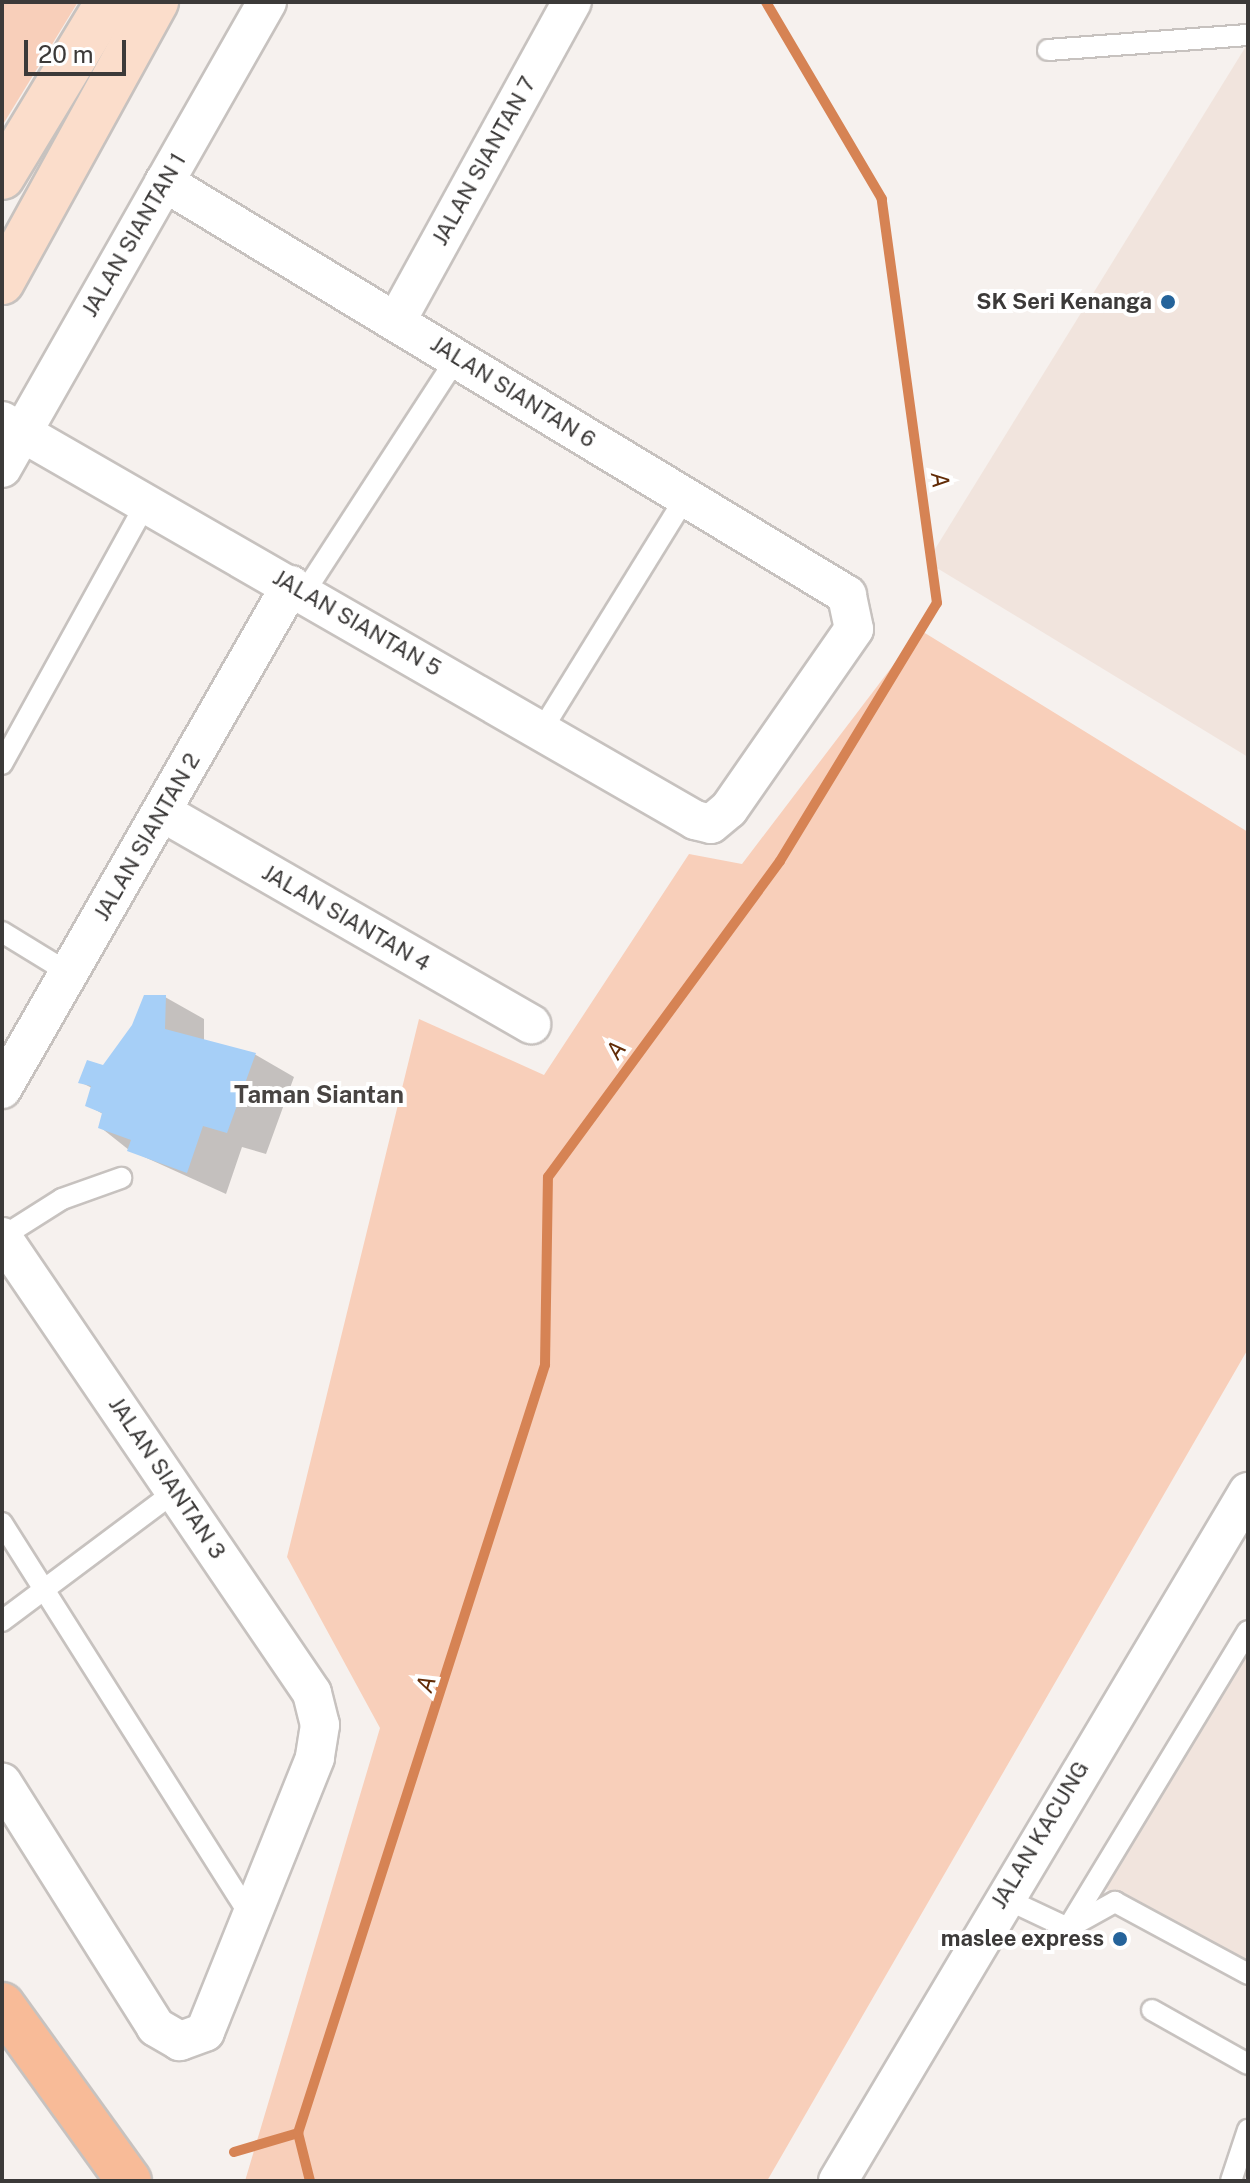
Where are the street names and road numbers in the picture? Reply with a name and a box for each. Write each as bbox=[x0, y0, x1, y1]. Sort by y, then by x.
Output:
street label: JALAN SIANTAN 7 bbox=[427, 72, 541, 250]
street label: JALAN SIANTAN 1 bbox=[76, 148, 192, 322]
street label: JALAN SIANTAN 6 bbox=[426, 331, 600, 453]
street label: JALAN SIANTAN 5 bbox=[268, 564, 446, 682]
street label: JALAN SIANTAN 2 bbox=[88, 749, 206, 925]
street label: JALAN SIANTAN 4 bbox=[257, 859, 435, 977]
street label: JALAN SIANTAN 3 bbox=[103, 1392, 231, 1564]
street label: JALAN KACUNG bbox=[986, 1756, 1094, 1914]

